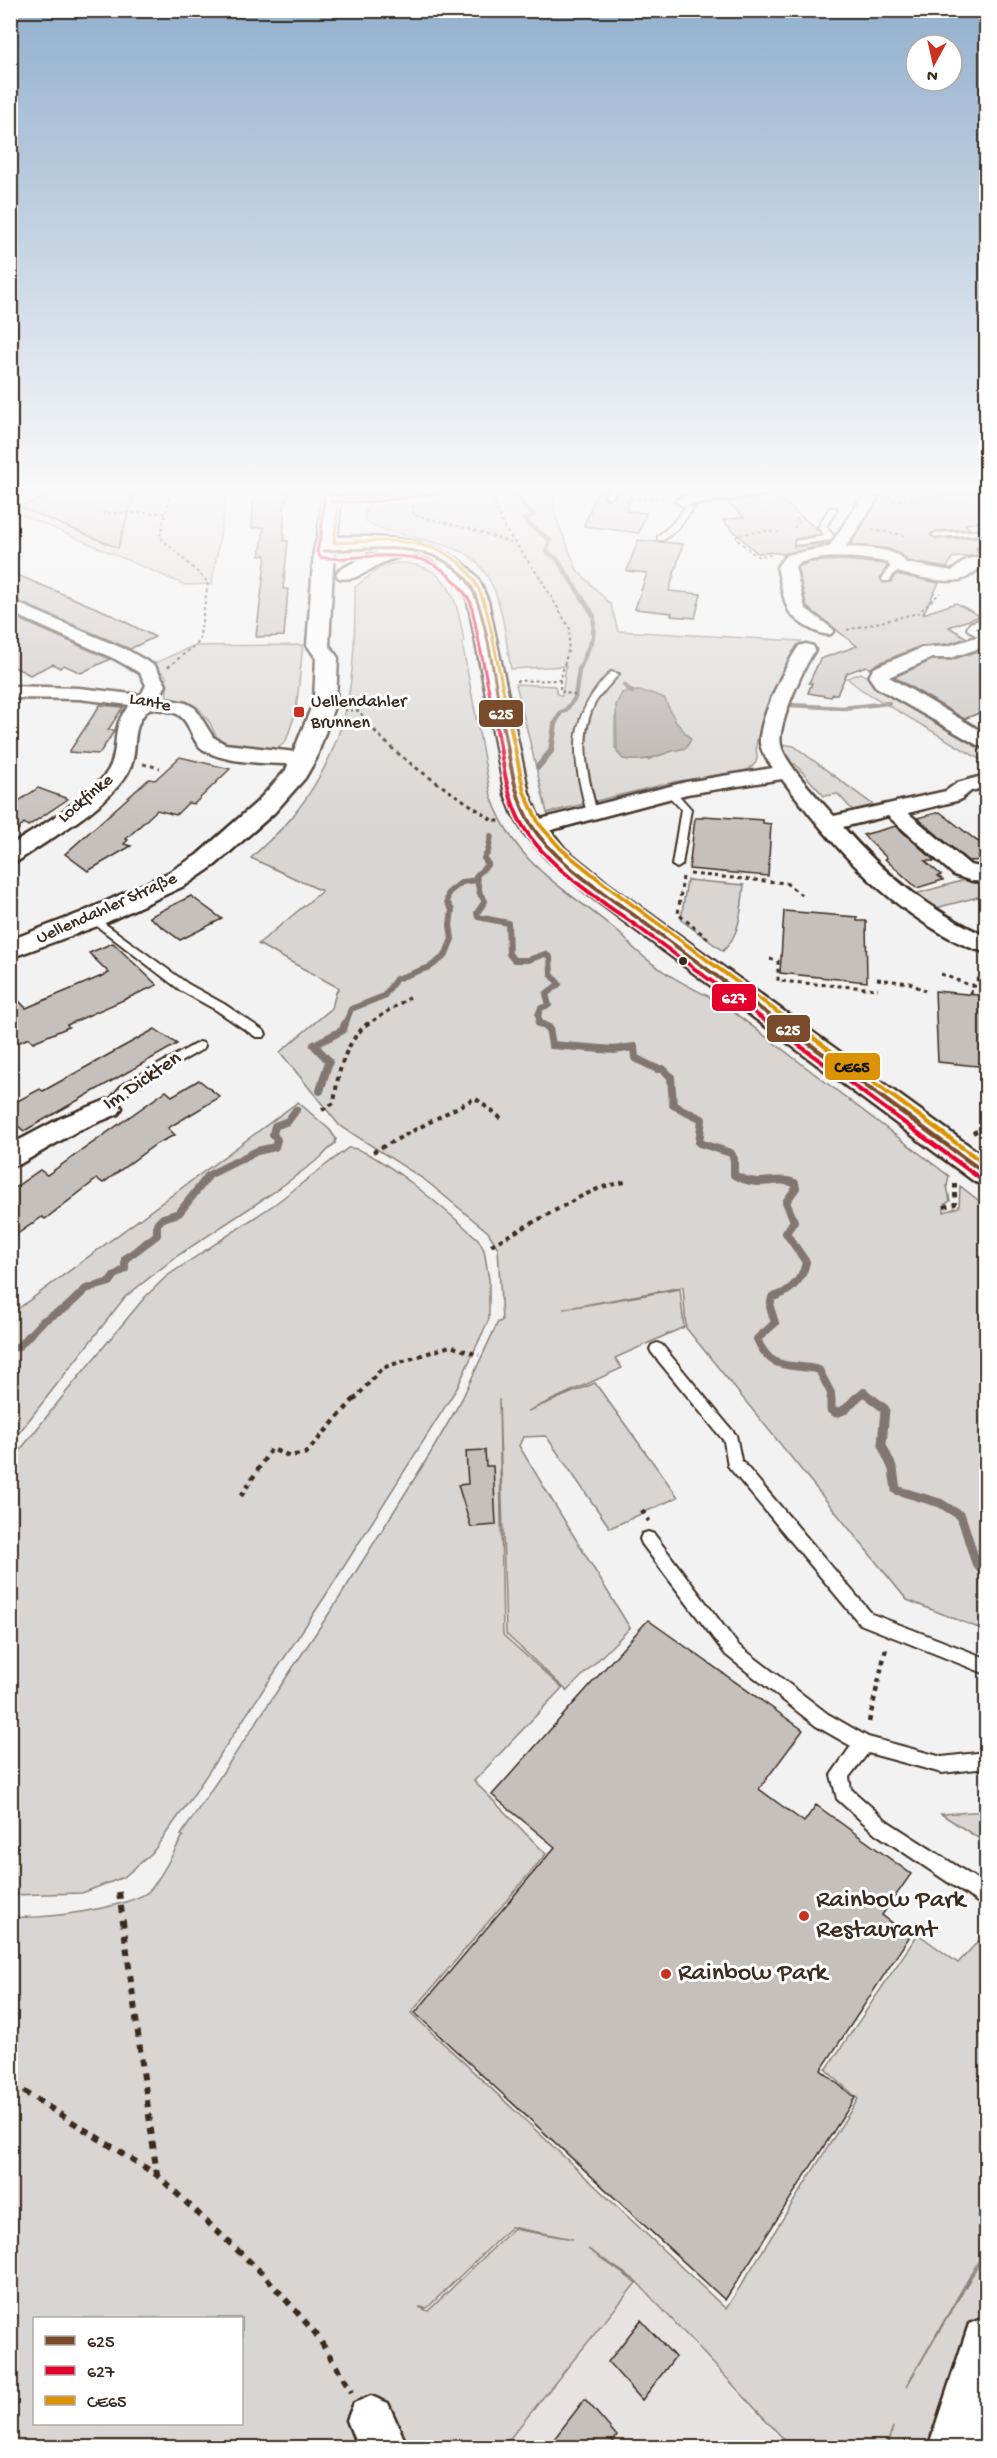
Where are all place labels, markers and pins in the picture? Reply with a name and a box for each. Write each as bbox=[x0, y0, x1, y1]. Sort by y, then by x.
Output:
place label: Uellendahler Brunnen bbox=[310, 692, 408, 734]
marker: Uellendahler Brunnen bbox=[292, 705, 306, 719]
unlabelled marker bbox=[677, 955, 689, 967]
place label: Rainbow Park Restaurant bbox=[816, 1886, 968, 1947]
marker: Rainbow Park Restaurant bbox=[797, 1909, 811, 1923]
place label: Rainbow Park bbox=[678, 1959, 830, 1990]
marker: Rainbow Park bbox=[659, 1967, 673, 1981]

